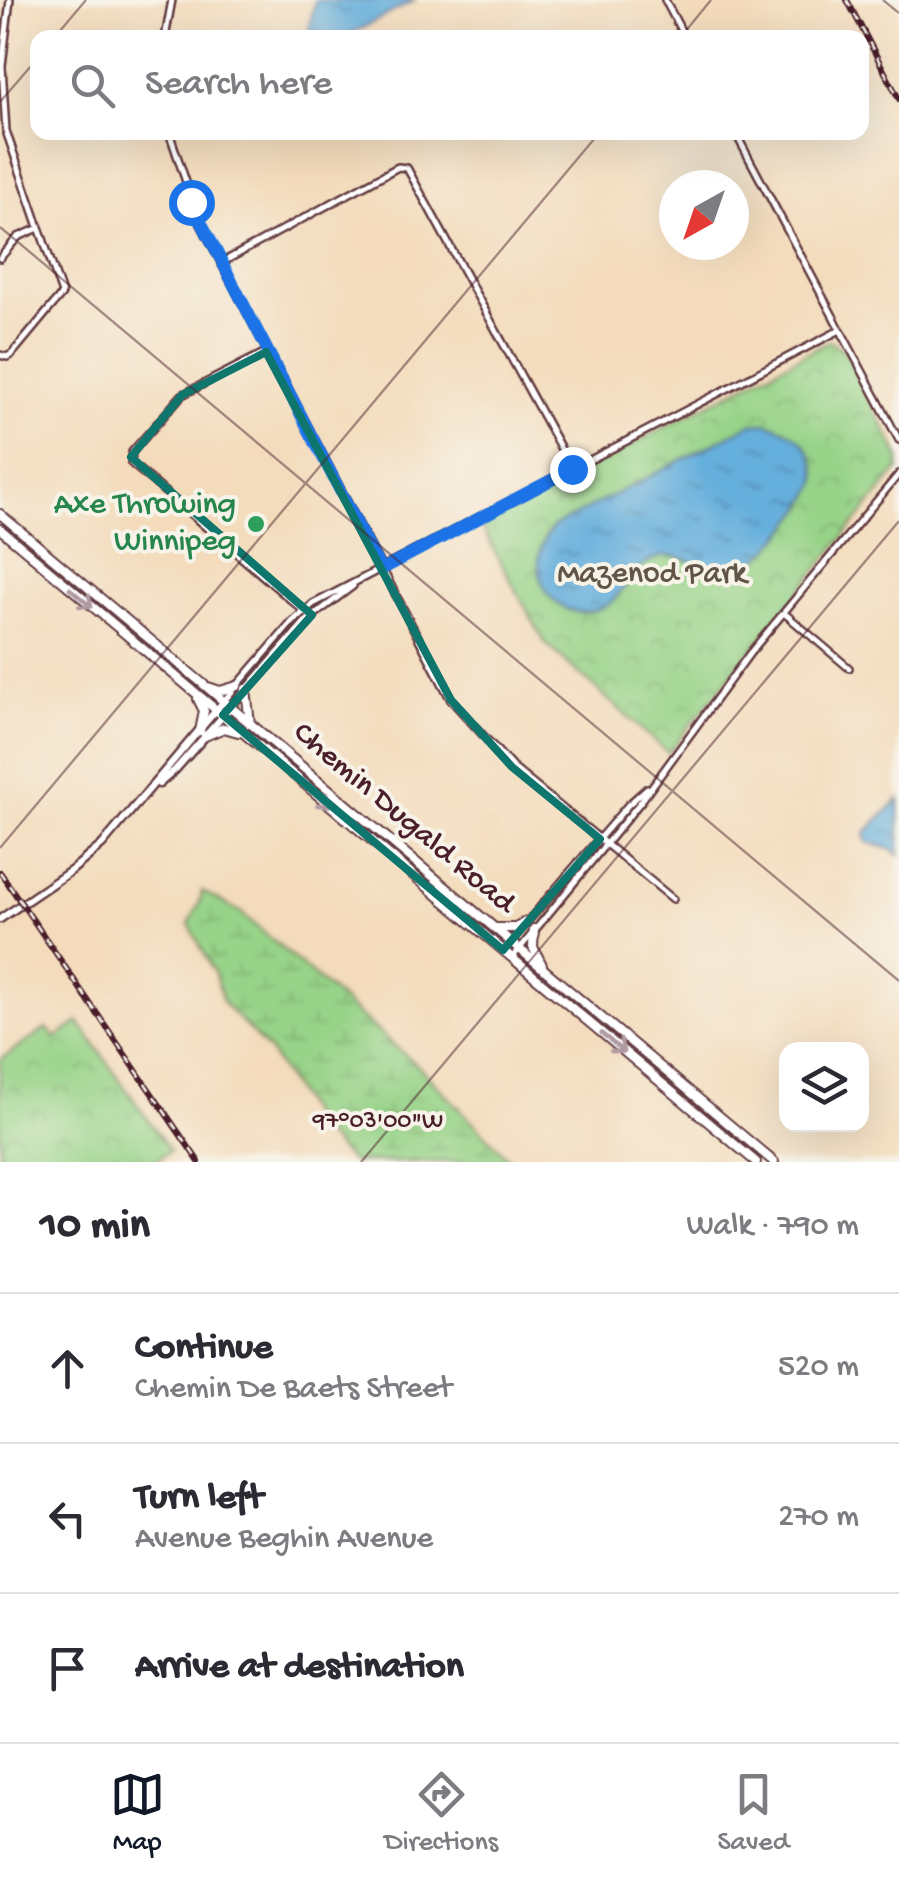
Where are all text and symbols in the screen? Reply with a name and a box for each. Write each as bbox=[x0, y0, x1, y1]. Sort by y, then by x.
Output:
search box bbox=[30, 30, 869, 140]
icon: search bbox=[65, 58, 120, 113]
text: Search here bbox=[145, 63, 332, 107]
north arrow bbox=[659, 170, 749, 260]
route start bbox=[169, 180, 215, 226]
route end bbox=[550, 447, 596, 493]
place label: Axe Throwing Winnipeg bbox=[54, 487, 236, 562]
marker: Axe Throwing Winnipeg bbox=[245, 513, 267, 535]
park label: Mazenod Park bbox=[557, 556, 750, 594]
one-way arrow bbox=[68, 587, 94, 609]
street label: Chemin Dugald Road bbox=[284, 715, 524, 925]
one-way arrow bbox=[306, 786, 332, 808]
one-way arrow bbox=[600, 1032, 626, 1054]
map controls bbox=[779, 1042, 869, 1132]
button: layers bbox=[779, 1042, 869, 1132]
text: 97°03'00"W bbox=[312, 1108, 443, 1137]
text: 10 min bbox=[40, 1203, 150, 1252]
text: Walk · 790 m bbox=[686, 1208, 859, 1246]
text: Continue bbox=[135, 1327, 273, 1371]
icon: ahead bbox=[40, 1341, 95, 1396]
text: 520 m bbox=[778, 1349, 859, 1387]
text: Chemin De Baets Street bbox=[135, 1371, 452, 1409]
text: Turn left bbox=[135, 1477, 263, 1521]
icon: left bbox=[40, 1491, 95, 1546]
text: 270 m bbox=[778, 1499, 859, 1537]
text: Avenue Beghin Avenue bbox=[135, 1521, 433, 1559]
icon: arrive bbox=[40, 1641, 95, 1696]
text: Arrive at destination bbox=[135, 1646, 464, 1690]
tab: Map bbox=[110, 1767, 165, 1860]
tab: Directions bbox=[384, 1767, 498, 1860]
tab: Saved bbox=[717, 1767, 789, 1860]

